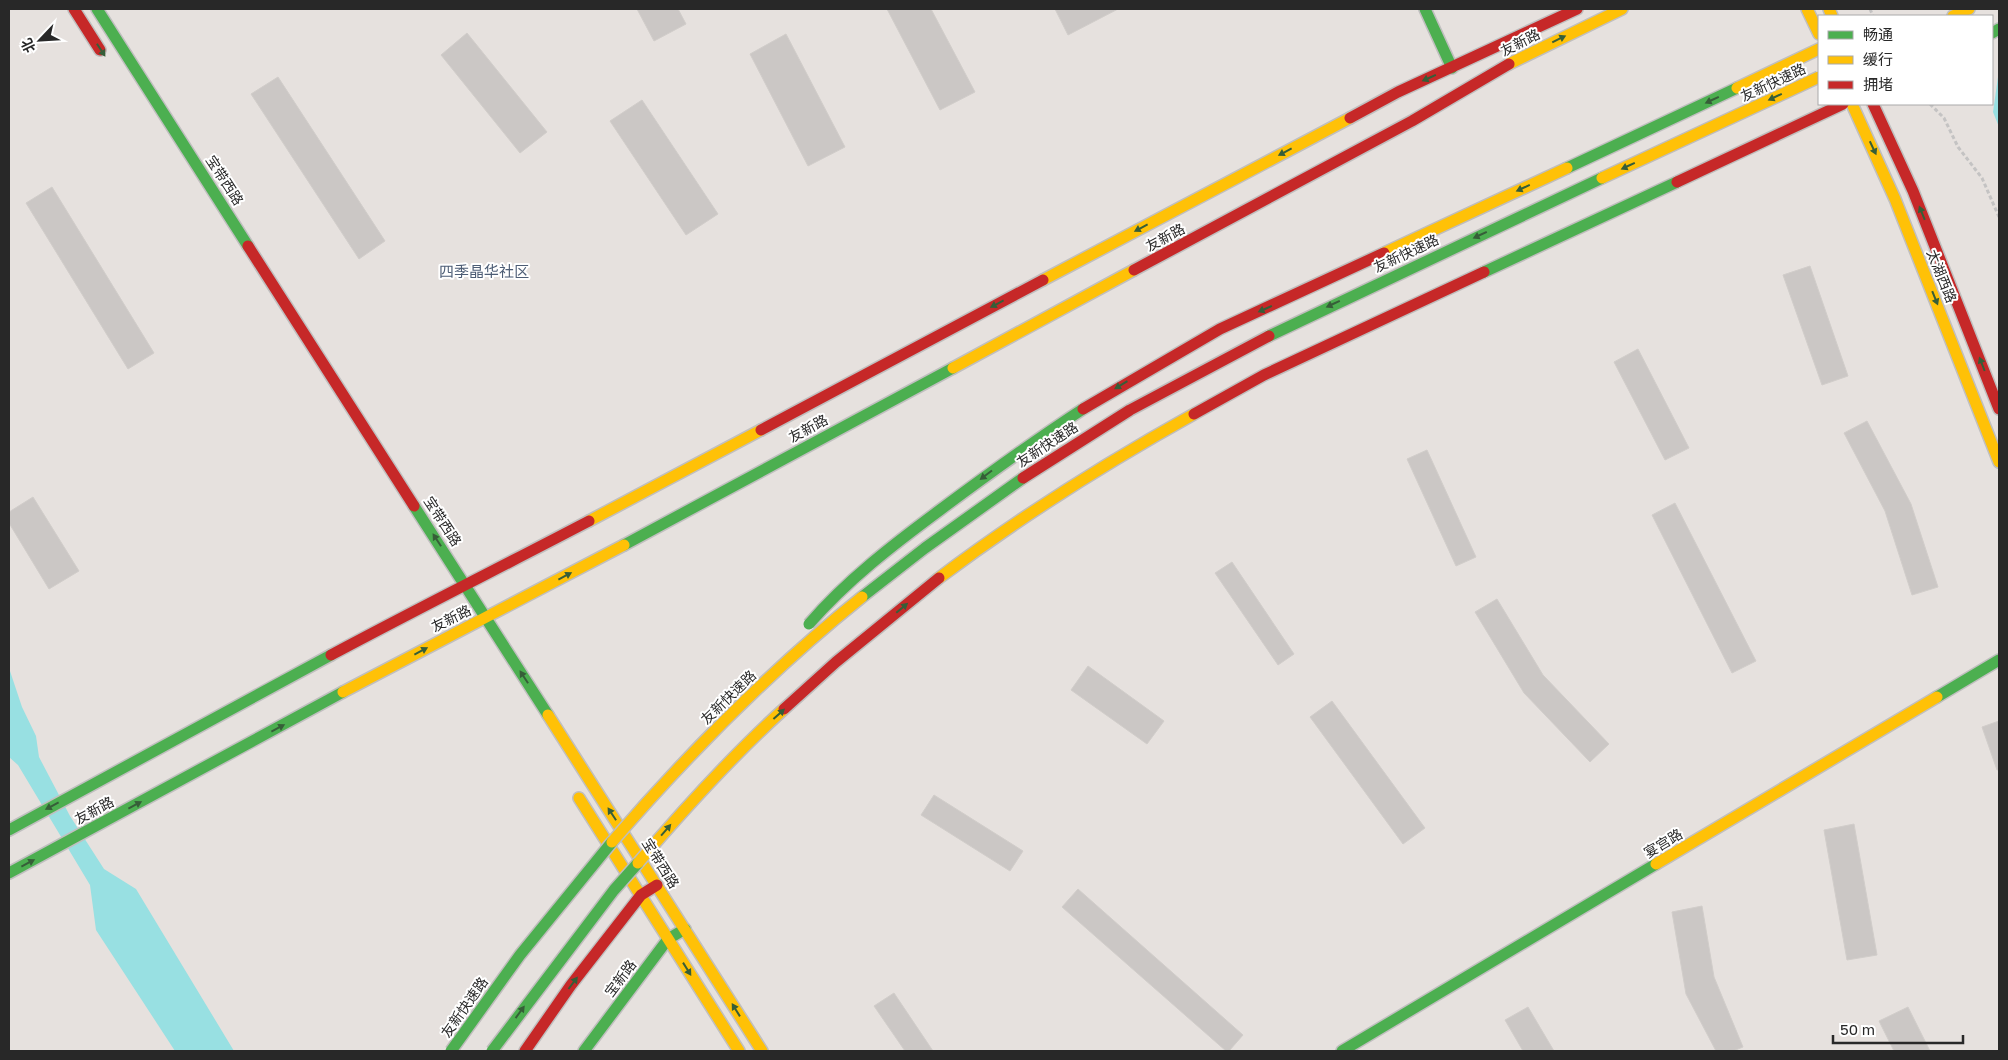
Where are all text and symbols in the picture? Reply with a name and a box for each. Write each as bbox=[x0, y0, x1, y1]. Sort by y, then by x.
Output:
north arrow bbox=[15, 15, 65, 65]
legend bbox=[1818, 15, 1993, 105]
street label: 友新路 bbox=[1497, 25, 1543, 59]
text: 畅通 bbox=[1863, 25, 1893, 43]
one-way arrow bbox=[1552, 35, 1566, 43]
text: 北 bbox=[17, 36, 38, 56]
one-way arrow bbox=[96, 43, 105, 56]
text: 缓行 bbox=[1863, 50, 1893, 68]
street label: 友新快速路 bbox=[1738, 60, 1808, 104]
one-way arrow bbox=[1422, 75, 1436, 83]
text: 拥堵 bbox=[1863, 75, 1893, 93]
one-way arrow bbox=[1768, 94, 1782, 102]
one-way arrow bbox=[1705, 96, 1719, 104]
one-way arrow bbox=[1869, 141, 1877, 155]
one-way arrow bbox=[1277, 148, 1292, 156]
street label: 宝带西路 bbox=[203, 152, 247, 208]
one-way arrow bbox=[1621, 162, 1635, 170]
one-way arrow bbox=[1516, 185, 1530, 193]
one-way arrow bbox=[1917, 205, 1925, 220]
street label: 友新路 bbox=[1142, 220, 1188, 254]
one-way arrow bbox=[1134, 224, 1148, 232]
one-way arrow bbox=[1473, 230, 1488, 239]
street label: 友新快速路 bbox=[1371, 231, 1441, 275]
street label: 太湖西路 bbox=[1924, 247, 1960, 305]
district label: 四季晶华社区 bbox=[439, 262, 529, 280]
one-way arrow bbox=[1931, 291, 1939, 306]
one-way arrow bbox=[991, 300, 1004, 309]
one-way arrow bbox=[1326, 300, 1340, 308]
one-way arrow bbox=[1258, 306, 1272, 314]
one-way arrow bbox=[1977, 357, 1985, 371]
one-way arrow bbox=[1115, 380, 1128, 389]
street label: 友新路 bbox=[785, 411, 831, 445]
street label: 友新快速路 bbox=[1013, 418, 1081, 470]
one-way arrow bbox=[979, 470, 993, 480]
street label: 宝带西路 bbox=[421, 493, 465, 549]
one-way arrow bbox=[432, 533, 442, 546]
one-way arrow bbox=[558, 572, 572, 580]
street label: 友新路 bbox=[428, 601, 474, 635]
one-way arrow bbox=[895, 602, 908, 613]
one-way arrow bbox=[414, 646, 427, 655]
street label: 友新快速路 bbox=[697, 667, 759, 727]
one-way arrow bbox=[520, 670, 529, 683]
one-way arrow bbox=[772, 708, 784, 720]
one-way arrow bbox=[270, 724, 285, 732]
street label: 友新路 bbox=[71, 793, 117, 827]
one-way arrow bbox=[128, 801, 142, 810]
one-way arrow bbox=[45, 802, 59, 811]
one-way arrow bbox=[607, 807, 617, 820]
one-way arrow bbox=[660, 825, 672, 837]
street label: 宴宫路 bbox=[1641, 825, 1685, 861]
street label: 宝带西路 bbox=[639, 835, 683, 891]
one-way arrow bbox=[21, 859, 36, 867]
street label: 宝新路 bbox=[601, 956, 639, 1000]
one-way arrow bbox=[682, 962, 692, 975]
street label: 友新快速路 bbox=[437, 973, 491, 1041]
one-way arrow bbox=[568, 976, 578, 990]
one-way arrow bbox=[732, 1003, 741, 1017]
one-way arrow bbox=[515, 1005, 525, 1018]
scale bar bbox=[1833, 1012, 1963, 1044]
text: 50 m bbox=[1840, 1020, 1875, 1038]

